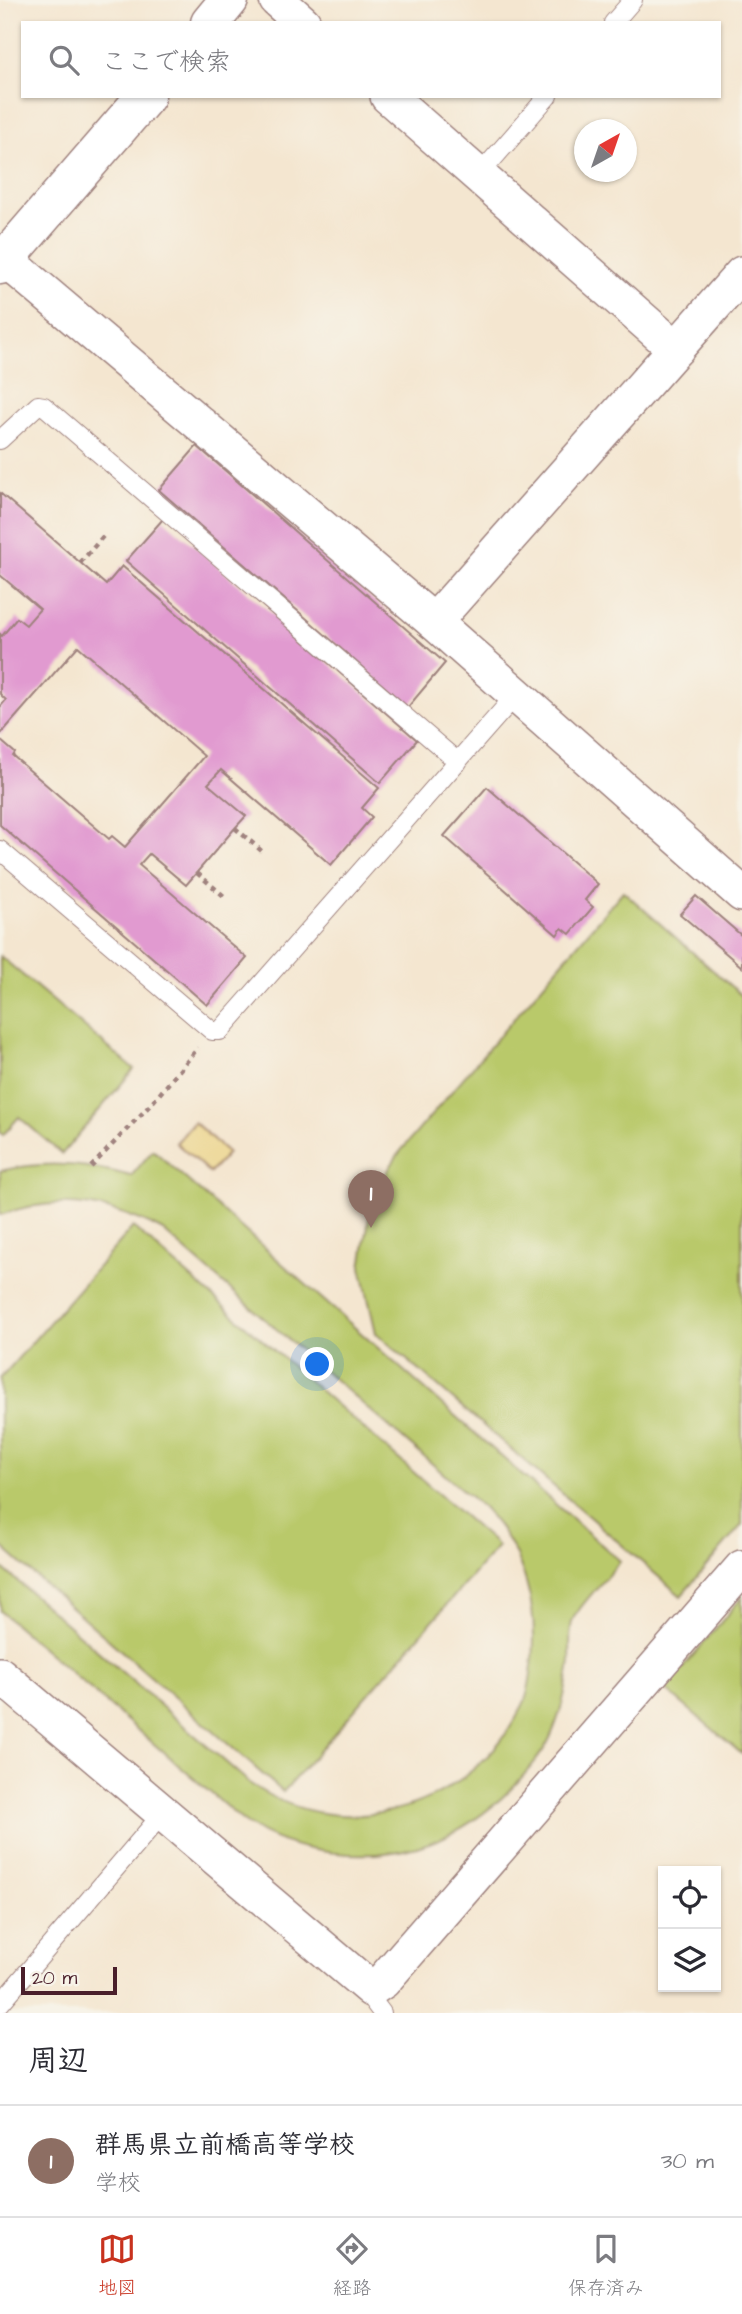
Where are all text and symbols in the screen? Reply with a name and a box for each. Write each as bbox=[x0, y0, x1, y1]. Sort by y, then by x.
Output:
search box bbox=[21, 21, 721, 98]
icon: search bbox=[45, 41, 83, 79]
text: ここで検索 bbox=[101, 44, 231, 80]
north arrow bbox=[574, 119, 637, 182]
pin: 1 bbox=[348, 1170, 394, 1228]
your location bbox=[300, 1347, 334, 1381]
map controls bbox=[658, 1866, 721, 1992]
button: locate bbox=[658, 1866, 721, 1929]
button: layers bbox=[658, 1929, 721, 1992]
scale bar bbox=[21, 1964, 117, 1996]
text: 20 m bbox=[32, 1965, 77, 1992]
text: 周辺 bbox=[28, 2040, 88, 2082]
text: 群馬県立前橋高等学校 bbox=[95, 2127, 355, 2163]
text: 1 bbox=[50, 2145, 52, 2177]
text: 30 m bbox=[661, 2145, 714, 2177]
text: 学校 bbox=[95, 2167, 141, 2199]
tab: 地図 bbox=[98, 2230, 136, 2302]
tab: 経路 bbox=[333, 2230, 371, 2302]
tab: 保存済み bbox=[568, 2230, 644, 2302]

